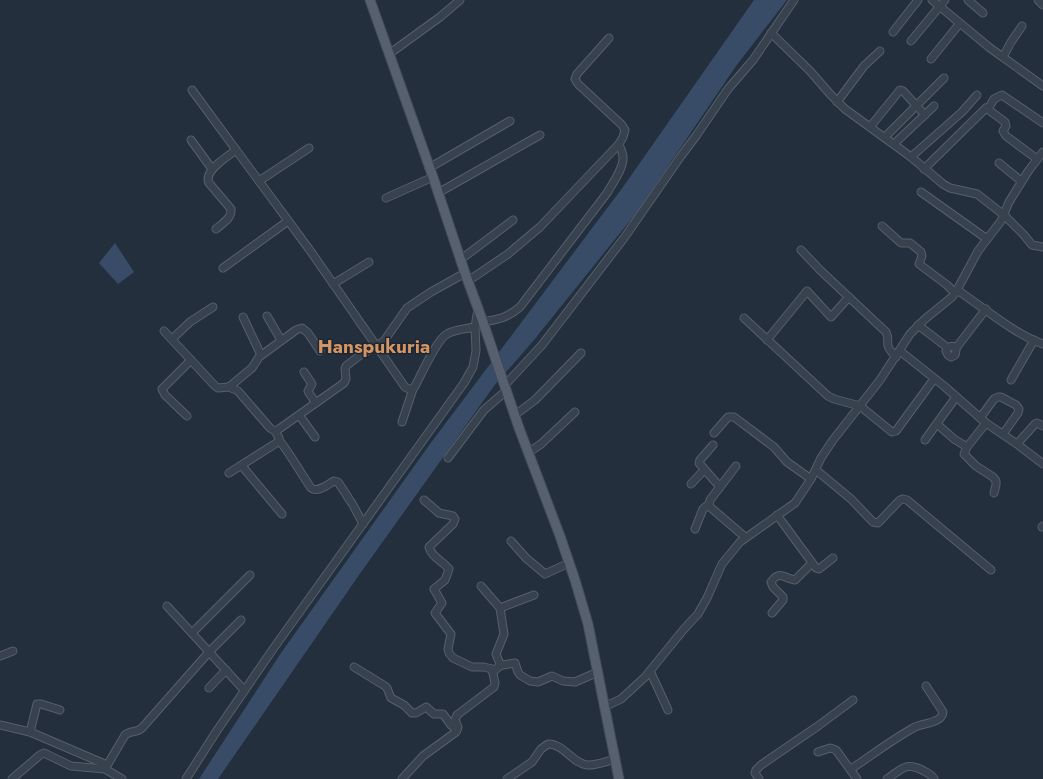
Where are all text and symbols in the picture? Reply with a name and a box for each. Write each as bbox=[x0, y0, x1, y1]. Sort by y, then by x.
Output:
district label: Hanspukuria bbox=[318, 333, 430, 360]

